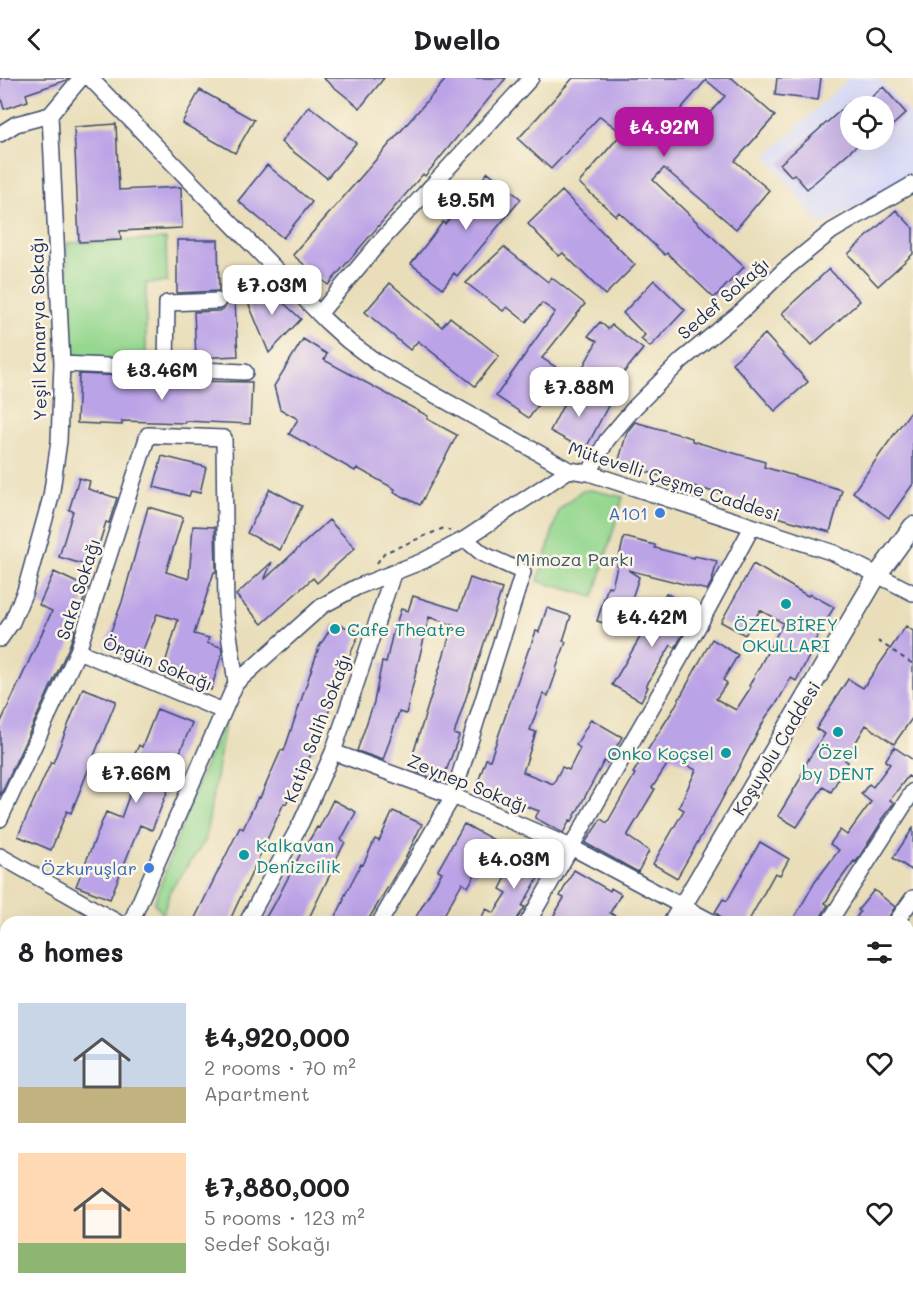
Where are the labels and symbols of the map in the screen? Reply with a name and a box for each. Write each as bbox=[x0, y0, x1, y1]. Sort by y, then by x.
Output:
pin: ₺4.92M bbox=[615, 107, 713, 158]
pin: ₺9.5M bbox=[424, 180, 508, 231]
street label: Yeşil Kanarya Sokağı bbox=[24, 237, 52, 421]
street label: Sedef Sokağı bbox=[672, 251, 774, 345]
pin: ₺7.03M bbox=[223, 265, 321, 316]
pin: ₺3.46M bbox=[113, 350, 211, 401]
pin: ₺7.88M bbox=[530, 367, 628, 418]
street label: Mütevelli Çeşme Caddesi bbox=[565, 436, 783, 526]
place label: A101 bbox=[608, 501, 648, 525]
marker: A101 bbox=[653, 506, 667, 520]
street label: Saka Sokağı bbox=[50, 535, 106, 643]
park label: Mimoza Parkı bbox=[516, 547, 634, 571]
pin: ₺4.42M bbox=[603, 597, 701, 648]
marker: ÖZEL BİREY OKULLARI bbox=[779, 597, 793, 611]
place label: ÖZEL BİREY OKULLARI bbox=[734, 612, 838, 657]
place label: Cafe Theatre bbox=[347, 617, 466, 641]
marker: Cafe Theatre bbox=[328, 622, 342, 636]
street label: Örgün Sokağı bbox=[99, 630, 217, 696]
street label: Katip Salih Sokağı bbox=[278, 650, 356, 806]
street label: Koşuyolu Caddesi bbox=[726, 676, 826, 820]
marker: Özel by DENT bbox=[831, 725, 845, 739]
place label: Özel by DENT bbox=[802, 740, 874, 785]
place label: Onko Koçsel bbox=[607, 741, 714, 765]
marker: Onko Koçsel bbox=[719, 746, 733, 760]
street label: Zeynep Sokağı bbox=[404, 748, 532, 818]
pin: ₺7.66M bbox=[87, 753, 185, 804]
place label: Kalkavan Denizcilik bbox=[256, 833, 341, 878]
pin: ₺4.03M bbox=[465, 839, 563, 890]
marker: Kalkavan Denizcilik bbox=[237, 848, 251, 862]
place label: Özkuruşlar bbox=[41, 856, 137, 880]
marker: Özkuruşlar bbox=[142, 861, 156, 875]

